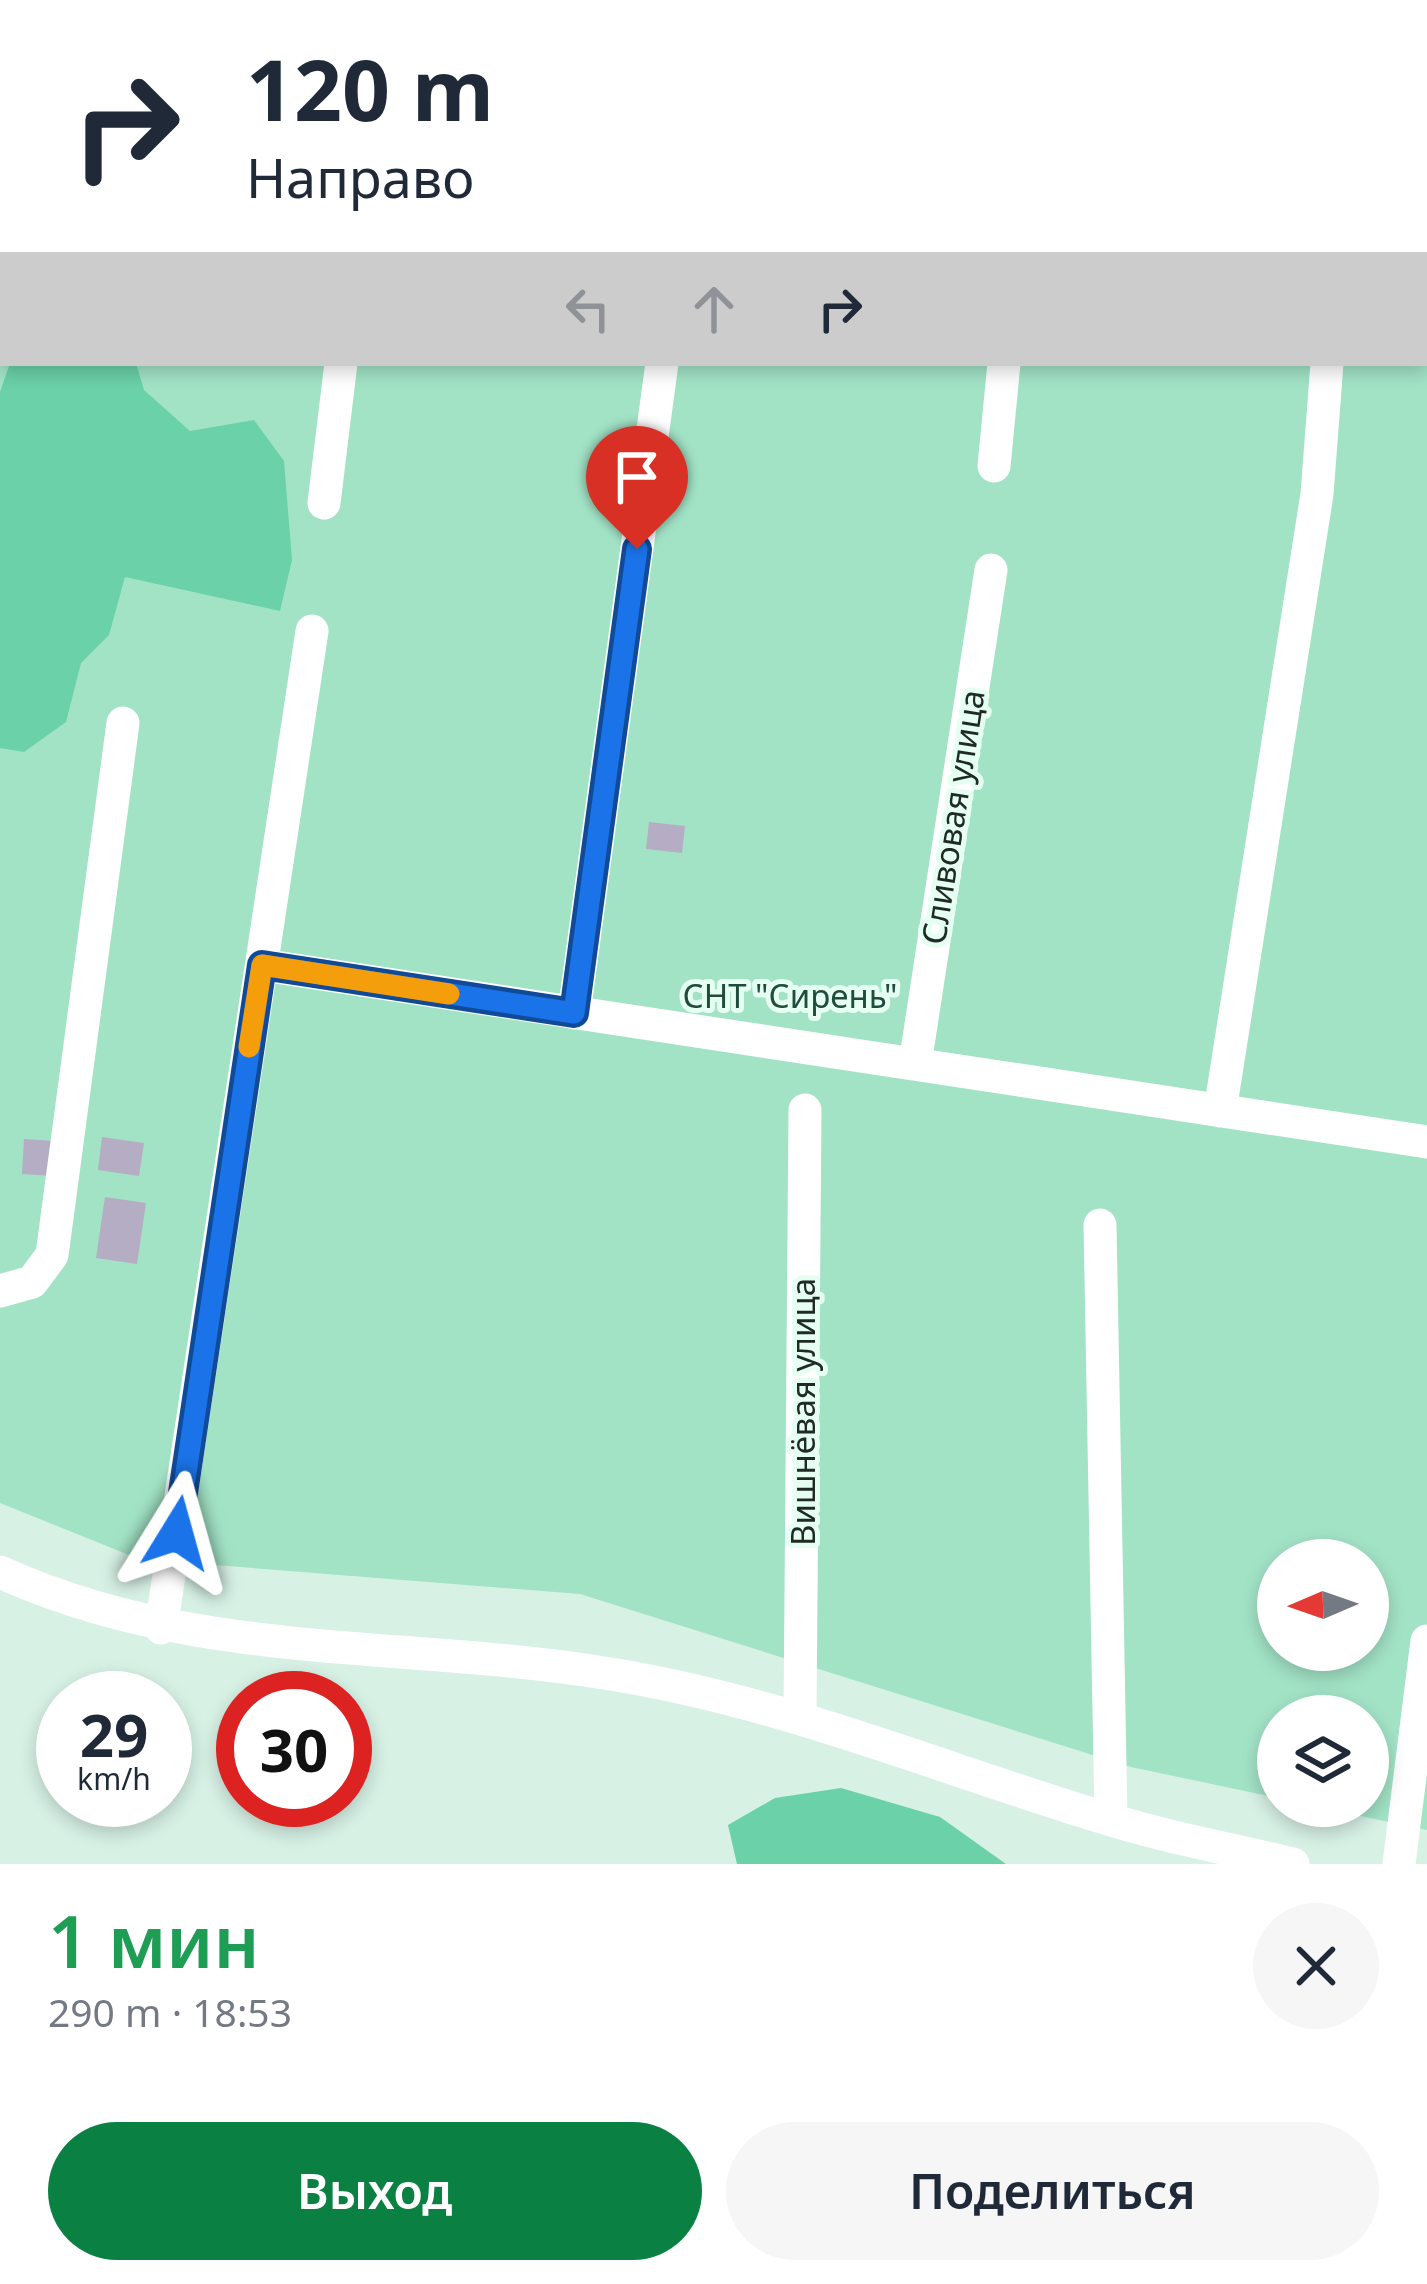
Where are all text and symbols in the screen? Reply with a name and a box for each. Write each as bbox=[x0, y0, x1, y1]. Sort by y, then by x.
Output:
text: 120 m bbox=[246, 31, 494, 146]
icon: right bbox=[48, 48, 204, 204]
text: Направо bbox=[246, 140, 474, 214]
icon: left bbox=[555, 276, 621, 342]
icon: ahead bbox=[681, 276, 747, 342]
icon: right bbox=[807, 276, 873, 342]
pin bbox=[586, 426, 688, 549]
icon: arrive bbox=[604, 444, 670, 510]
street label: Сливовая улица bbox=[910, 686, 995, 948]
park label: СНТ "Сирень" bbox=[683, 973, 897, 1018]
street label: Вишнёвая улица bbox=[780, 1278, 825, 1546]
position arrow bbox=[114, 1470, 240, 1596]
north arrow bbox=[1257, 1539, 1389, 1671]
map controls bbox=[1257, 1539, 1389, 1827]
speed limit sign: 30 bbox=[216, 1671, 372, 1827]
text: 29 bbox=[80, 1693, 148, 1775]
button: layers bbox=[1257, 1695, 1389, 1827]
text: km/h bbox=[77, 1758, 151, 1799]
text: 1 мин bbox=[48, 1891, 259, 1989]
button: close bbox=[1253, 1903, 1379, 2029]
text: 290 m · 18:53 bbox=[48, 1985, 292, 2038]
button: Выход bbox=[48, 2122, 702, 2260]
button: Поделиться bbox=[726, 2122, 1379, 2260]

